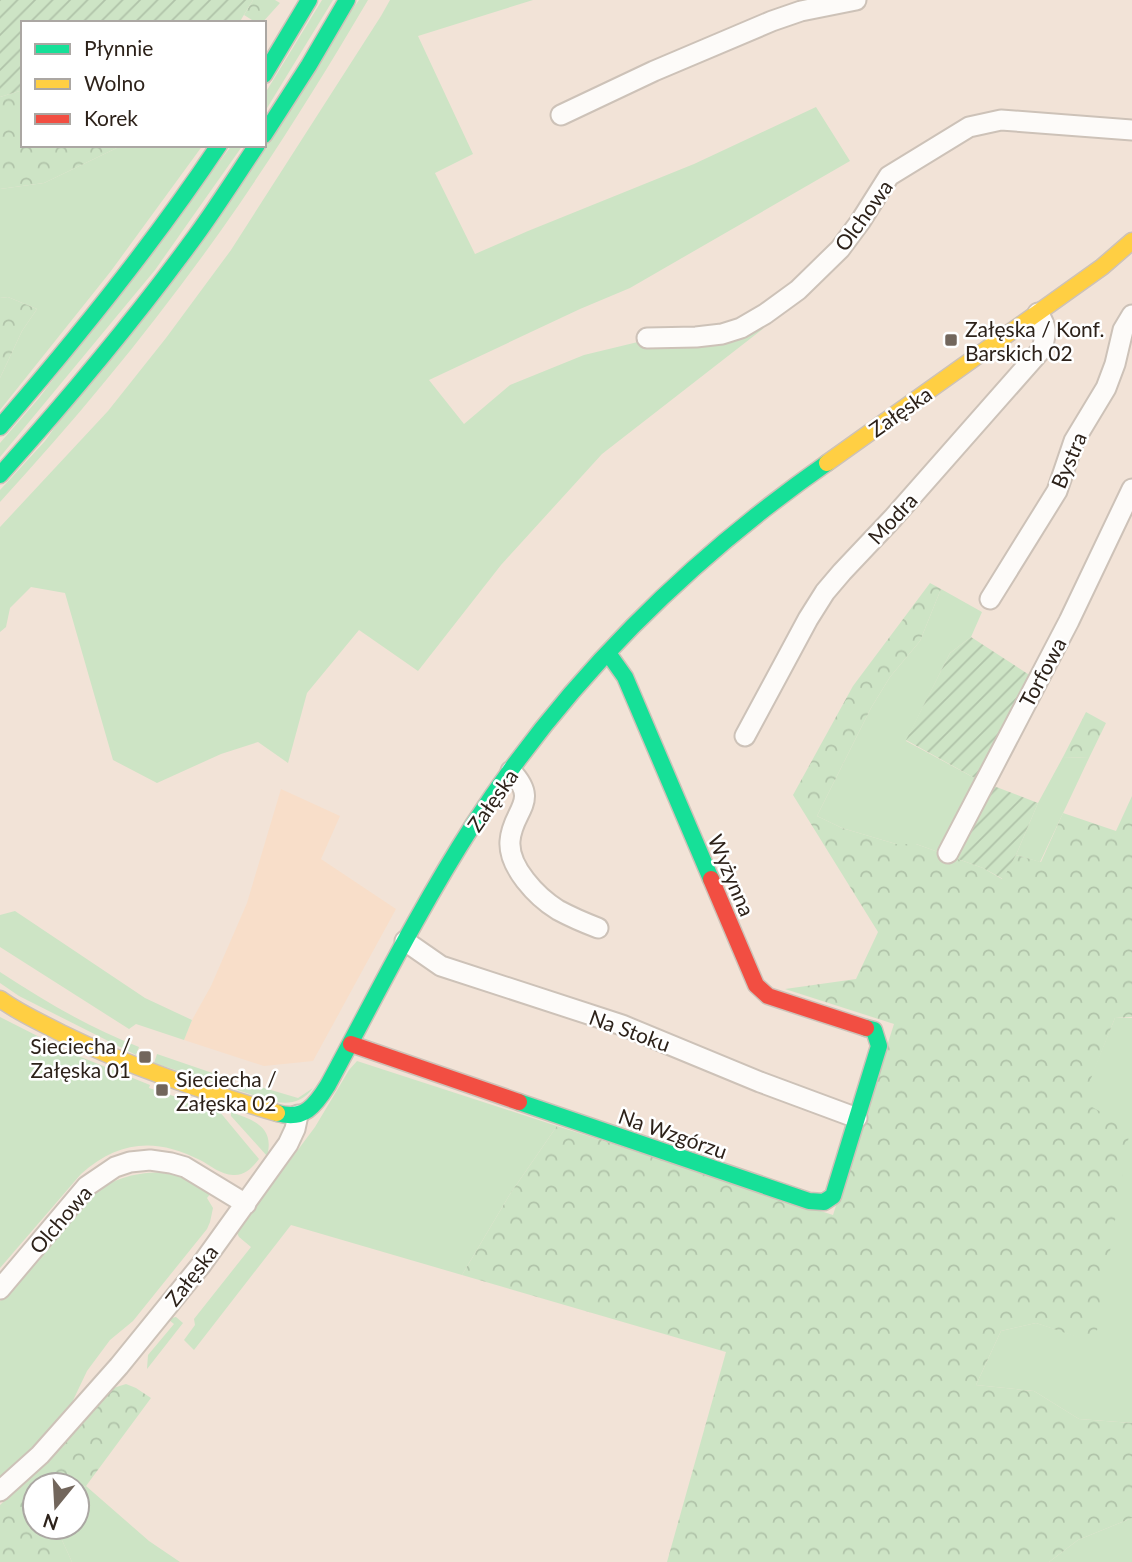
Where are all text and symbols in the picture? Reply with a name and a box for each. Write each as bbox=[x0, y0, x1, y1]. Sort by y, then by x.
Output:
legend bbox=[21, 21, 266, 147]
text: Płynnie bbox=[84, 35, 153, 60]
text: Wolno bbox=[84, 70, 145, 95]
text: Korek bbox=[84, 105, 138, 130]
street label: Olchowa bbox=[829, 175, 897, 255]
place label: Załęska / Konf. Barskich 02 bbox=[965, 316, 1104, 365]
marker: Załęska / Konf. Barskich 02 bbox=[943, 332, 959, 348]
street label: Załęska bbox=[864, 380, 936, 442]
street label: Bystra bbox=[1045, 428, 1091, 492]
street label: Modra bbox=[862, 487, 922, 549]
street label: Torfowa bbox=[1013, 633, 1071, 711]
street label: Załęska bbox=[461, 764, 523, 836]
street label: Wyżynna bbox=[704, 830, 760, 920]
street label: Na Stoku bbox=[586, 1004, 674, 1056]
place label: Sieciecha / Załęska 01 bbox=[30, 1033, 131, 1082]
marker: Sieciecha / Załęska 01 bbox=[137, 1049, 153, 1065]
place label: Sieciecha / Załęska 02 bbox=[176, 1066, 277, 1115]
marker: Sieciecha / Załęska 02 bbox=[154, 1082, 170, 1098]
street label: Na Wzgórzu bbox=[615, 1103, 731, 1163]
street label: Olchowa bbox=[24, 1180, 96, 1258]
street label: Załęska bbox=[159, 1239, 223, 1311]
north arrow bbox=[21, 1471, 91, 1541]
text: N bbox=[40, 1509, 61, 1536]

